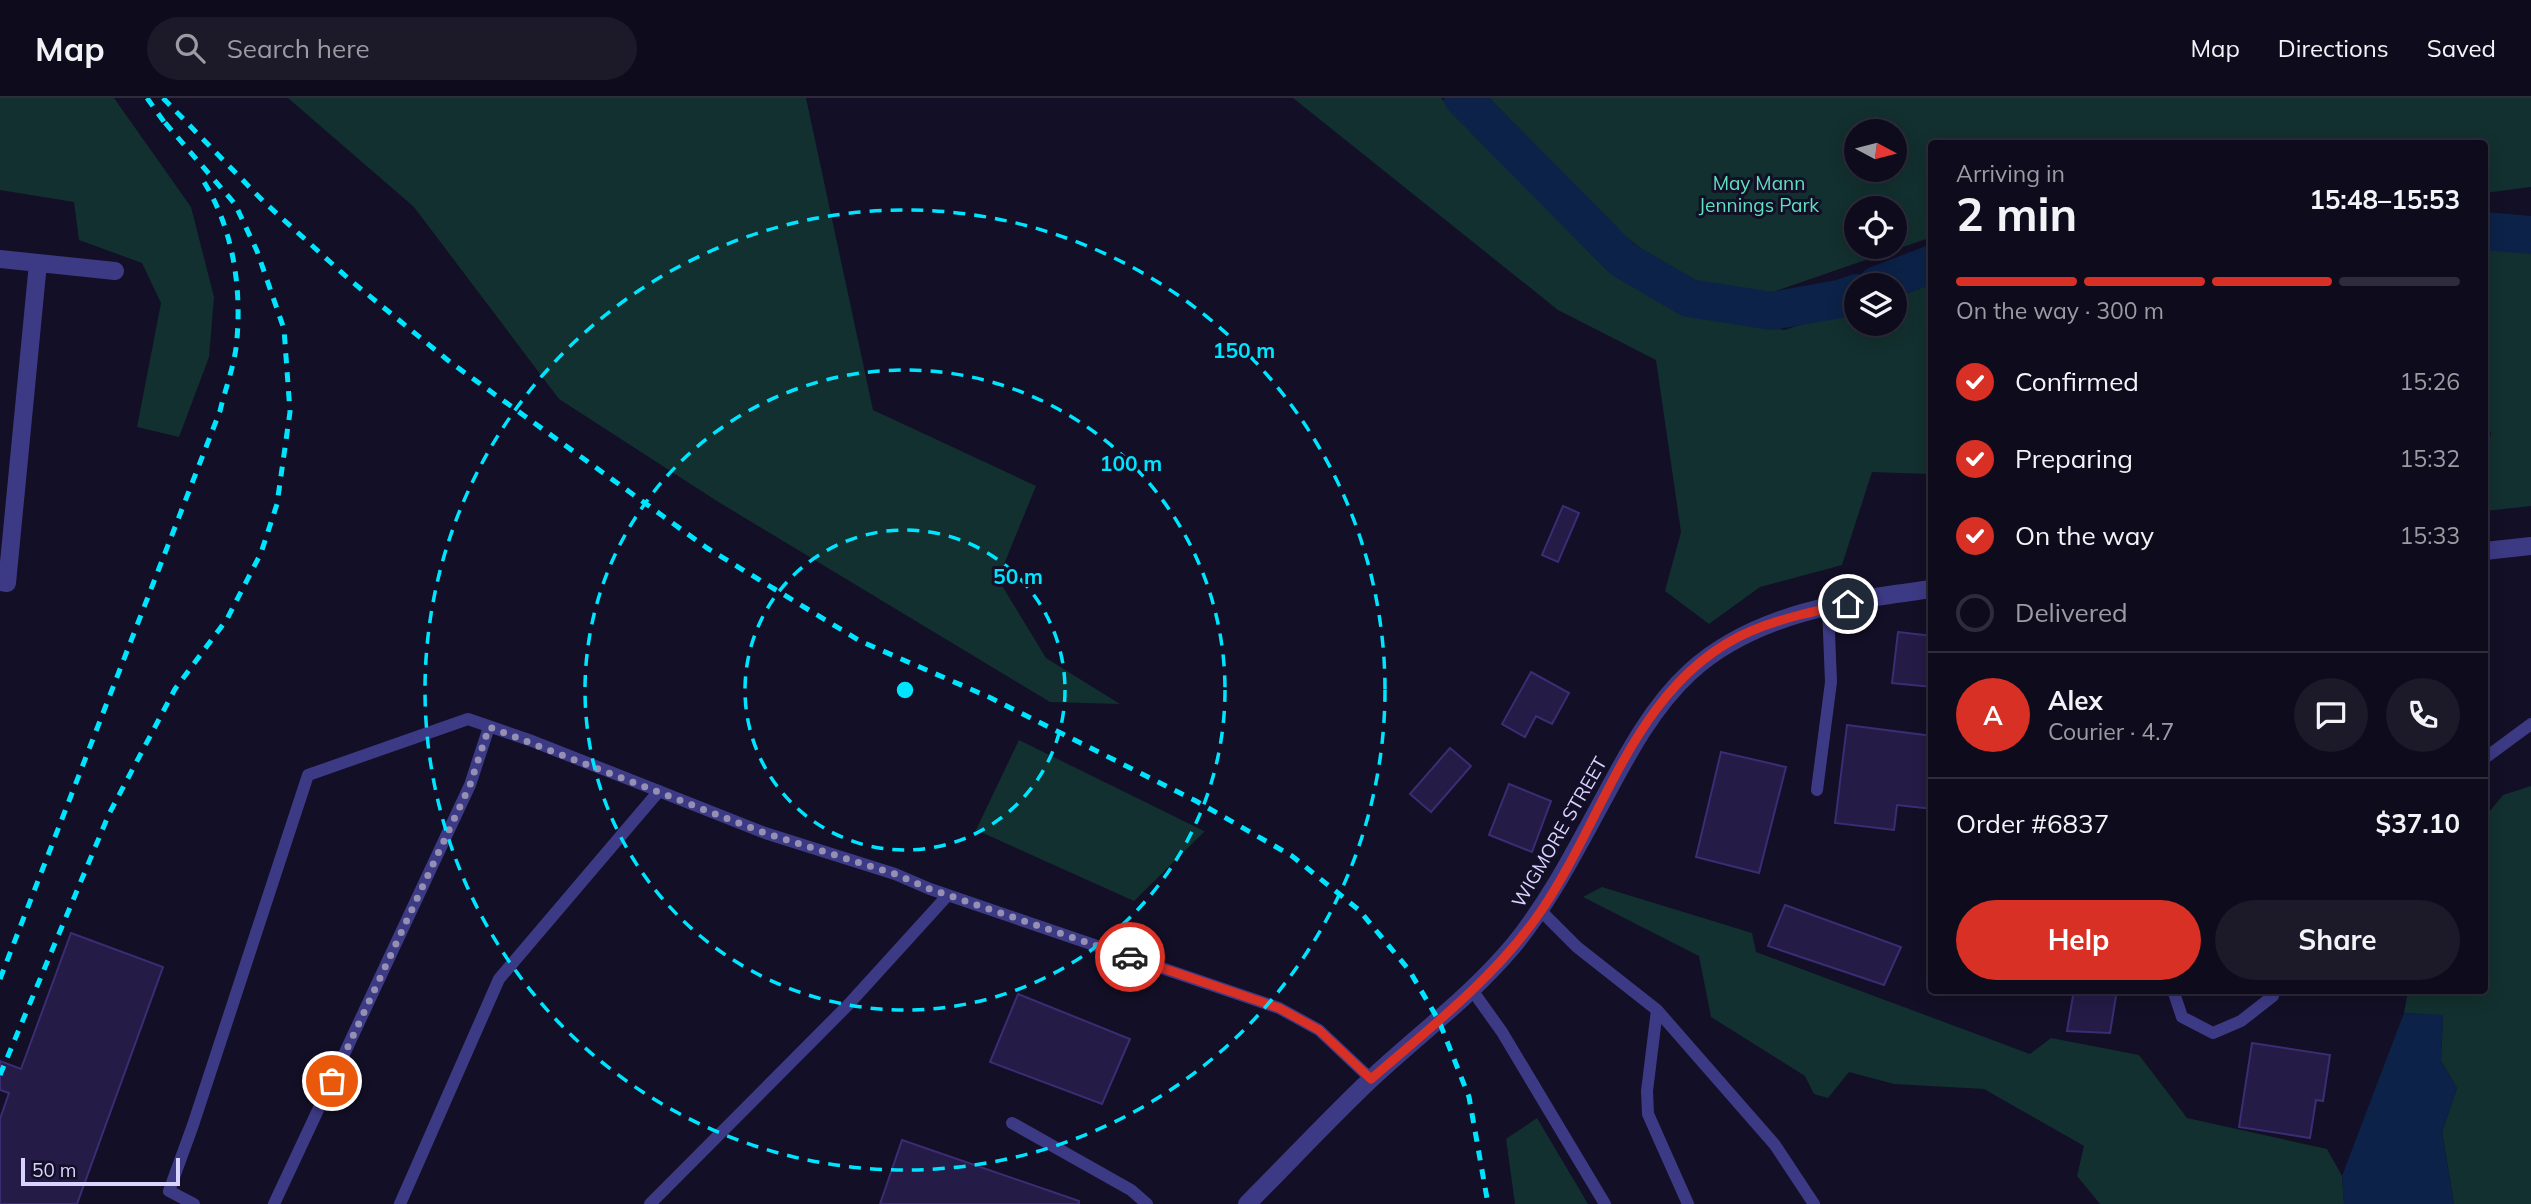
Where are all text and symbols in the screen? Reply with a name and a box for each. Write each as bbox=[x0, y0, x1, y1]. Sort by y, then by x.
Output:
search box bbox=[147, 17, 637, 80]
text: Map bbox=[35, 28, 105, 69]
icon: search bbox=[171, 29, 209, 67]
text: Search here bbox=[227, 32, 370, 65]
text: Map bbox=[2190, 33, 2240, 63]
text: Directions bbox=[2278, 33, 2389, 63]
text: Saved bbox=[2427, 33, 2496, 63]
north arrow bbox=[1844, 119, 1908, 182]
map controls bbox=[1844, 119, 1907, 336]
text: Arriving in bbox=[1956, 159, 2065, 188]
park label: May Mann Jennings Park bbox=[1699, 171, 1819, 217]
text: 15:48–15:53 bbox=[2309, 183, 2460, 216]
text: 2 min bbox=[1956, 185, 2077, 243]
button: locate bbox=[1844, 196, 1907, 259]
button: layers bbox=[1844, 273, 1907, 336]
text: On the way · 300 m bbox=[1956, 296, 2164, 325]
text: 150 m bbox=[1213, 337, 1275, 363]
icon: check bbox=[1956, 363, 1994, 401]
text: Confirmed bbox=[2015, 365, 2139, 398]
text: 15:26 bbox=[2400, 367, 2460, 396]
icon: check bbox=[1956, 440, 1994, 478]
text: Preparing bbox=[2015, 442, 2133, 475]
text: 15:32 bbox=[2400, 444, 2460, 473]
text: 100 m bbox=[1100, 450, 1162, 476]
icon: check bbox=[1956, 517, 1994, 555]
text: On the way bbox=[2015, 519, 2154, 552]
text: 15:33 bbox=[2400, 521, 2460, 550]
text: 50 m bbox=[993, 563, 1043, 589]
pin bbox=[1818, 574, 1878, 634]
icon: home bbox=[1829, 585, 1867, 623]
text: Delivered bbox=[2015, 596, 2128, 629]
centre of rings bbox=[893, 678, 917, 702]
button: chat bbox=[2294, 678, 2368, 752]
button: phone bbox=[2386, 678, 2460, 752]
text: Alex bbox=[2048, 684, 2103, 717]
text: A bbox=[1983, 699, 2003, 732]
text: Courier · 4.7 bbox=[2048, 717, 2174, 746]
street label: WIGMORE STREET bbox=[1506, 752, 1612, 912]
text: Order #6837 bbox=[1956, 807, 2109, 840]
text: $37.10 bbox=[2376, 807, 2460, 840]
button: Help bbox=[1956, 900, 2201, 980]
button: Share bbox=[2215, 900, 2460, 980]
courier bbox=[1095, 922, 1165, 992]
icon: car bbox=[1111, 938, 1149, 976]
pin bbox=[302, 1051, 362, 1111]
icon: bag bbox=[313, 1062, 351, 1100]
scale bar bbox=[21, 1155, 180, 1187]
text: 50 m bbox=[32, 1158, 76, 1182]

